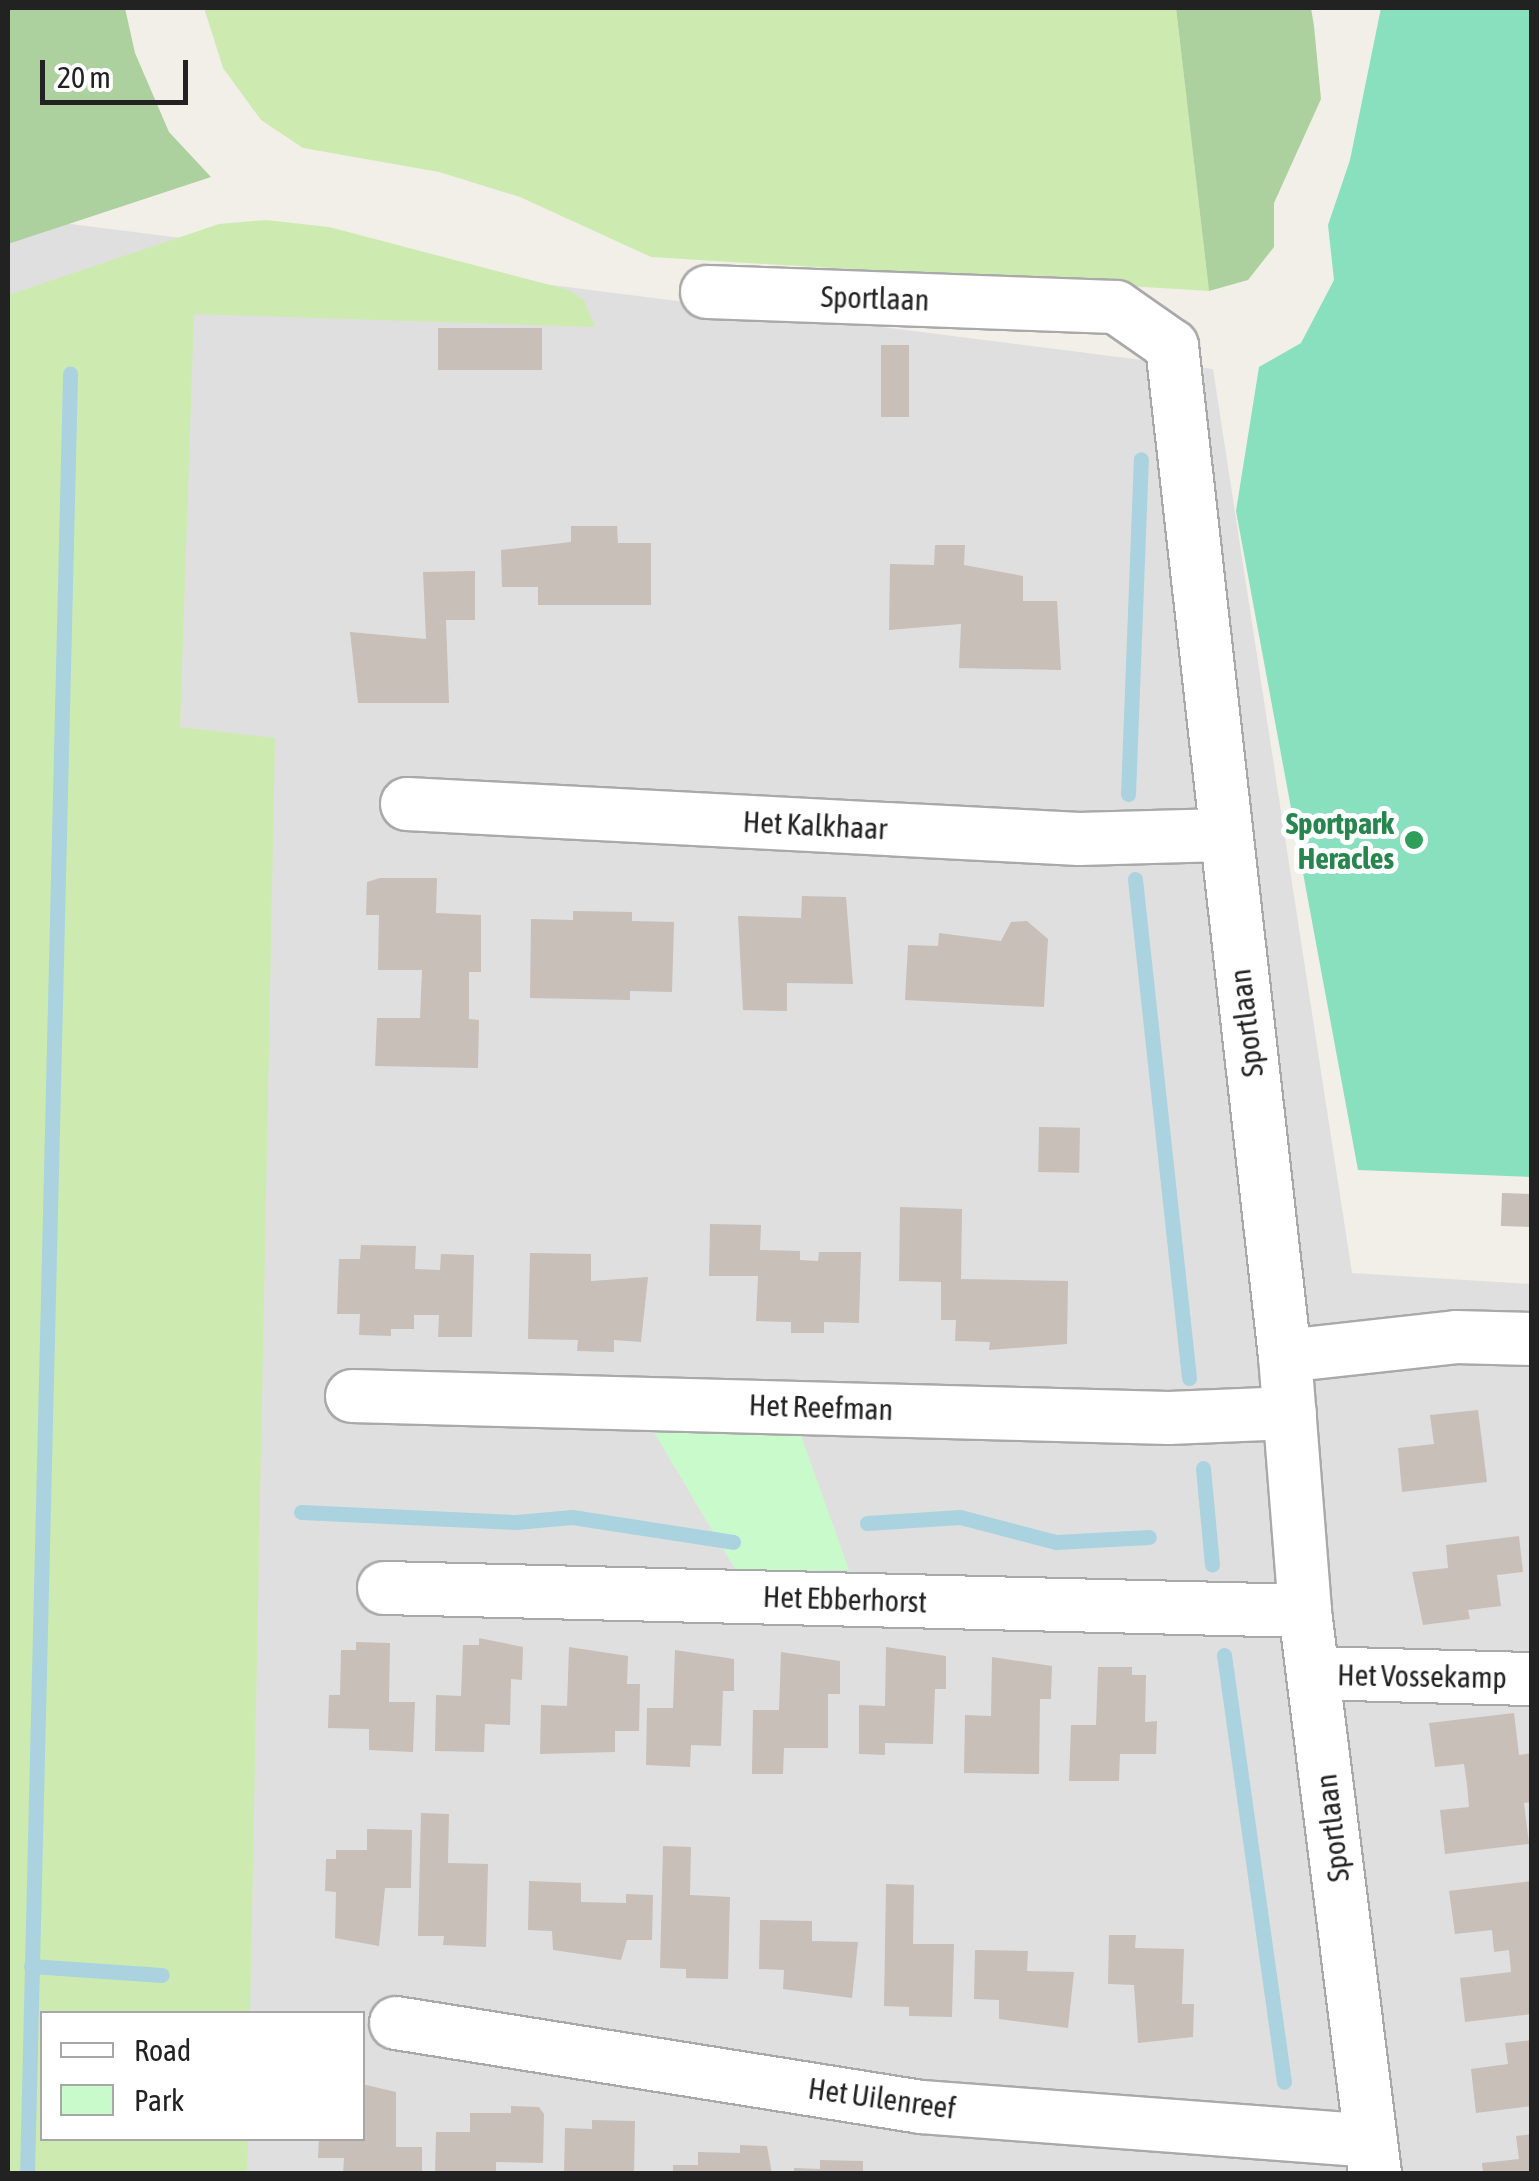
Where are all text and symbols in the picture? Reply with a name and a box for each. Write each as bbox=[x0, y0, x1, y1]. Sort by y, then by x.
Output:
scale bar bbox=[45, 40, 192, 102]
text: 20 m bbox=[57, 60, 111, 94]
street label: Sportlaan bbox=[820, 278, 930, 318]
street label: Het Kalkhaar bbox=[742, 803, 888, 847]
place label: Sportpark Heracles bbox=[1286, 805, 1394, 876]
marker: Sportpark Heracles bbox=[1403, 829, 1425, 851]
street label: Sportlaan bbox=[1222, 967, 1270, 1079]
street label: Het Reefman bbox=[748, 1386, 894, 1428]
street label: Het Ebberhorst bbox=[762, 1578, 928, 1620]
street label: Het Vossekamp bbox=[1337, 1657, 1507, 1695]
street label: Sportlaan bbox=[1308, 1772, 1356, 1884]
legend bbox=[40, 2011, 365, 2141]
text: Road bbox=[134, 2033, 191, 2067]
street label: Het Uilenreef bbox=[806, 2070, 958, 2126]
text: Park bbox=[134, 2083, 184, 2117]

